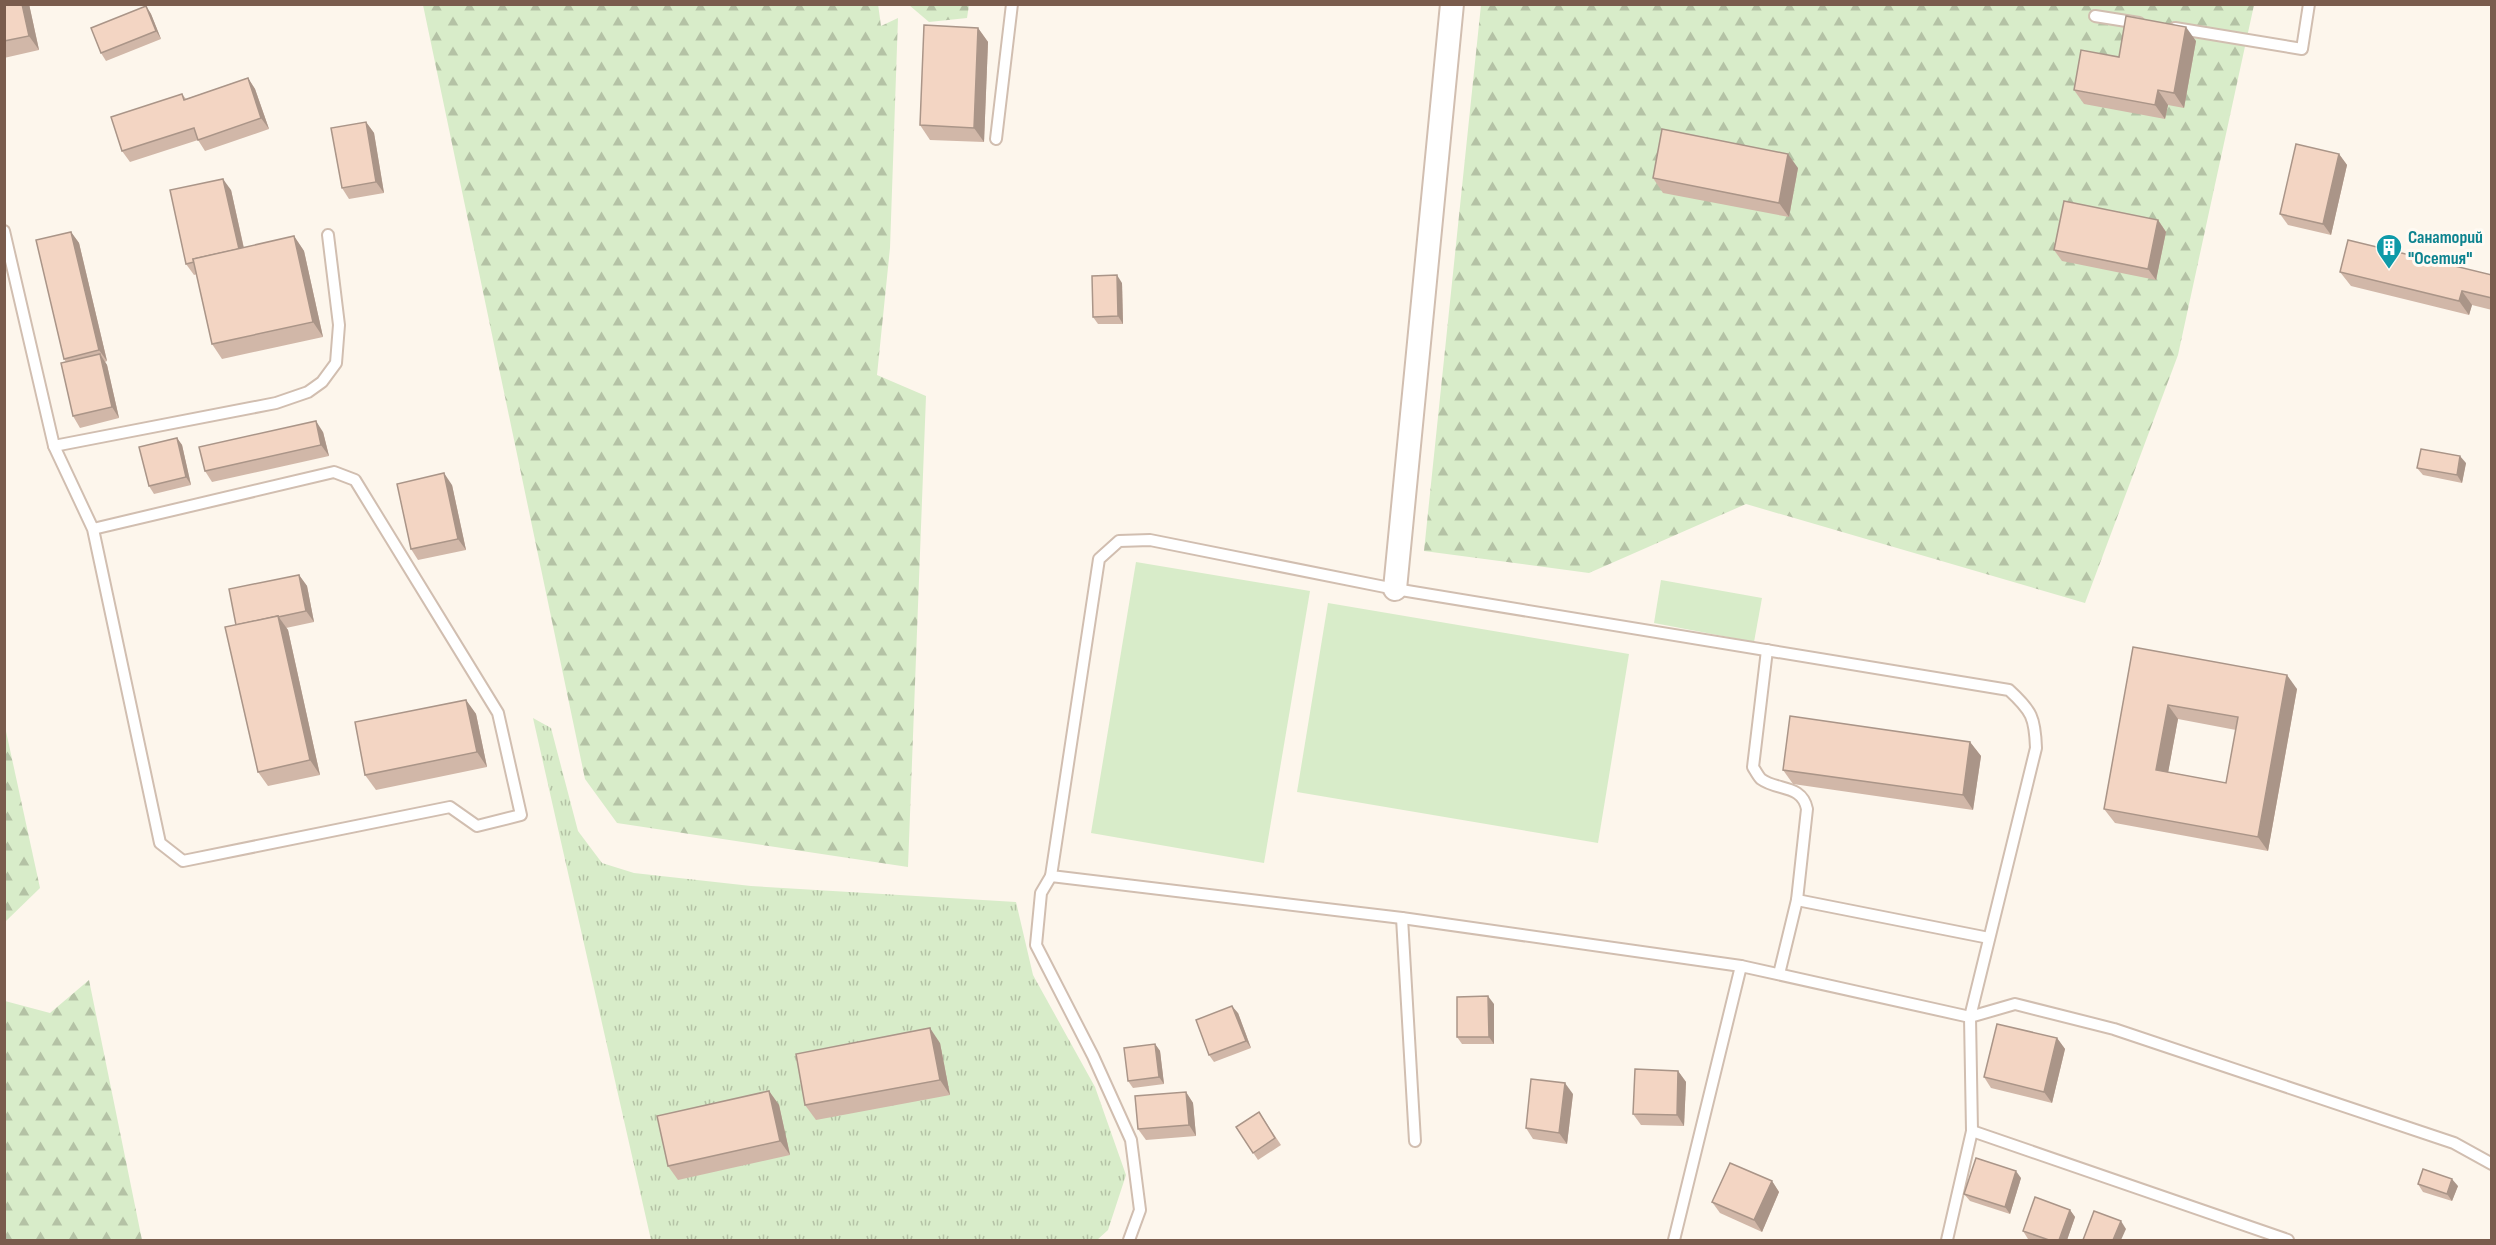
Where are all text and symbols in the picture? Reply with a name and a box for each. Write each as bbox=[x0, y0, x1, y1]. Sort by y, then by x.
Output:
place label: Санаторий "Осетия" bbox=[2408, 227, 2483, 269]
building icon: Санаторий "Осетия" bbox=[2374, 232, 2404, 270]

